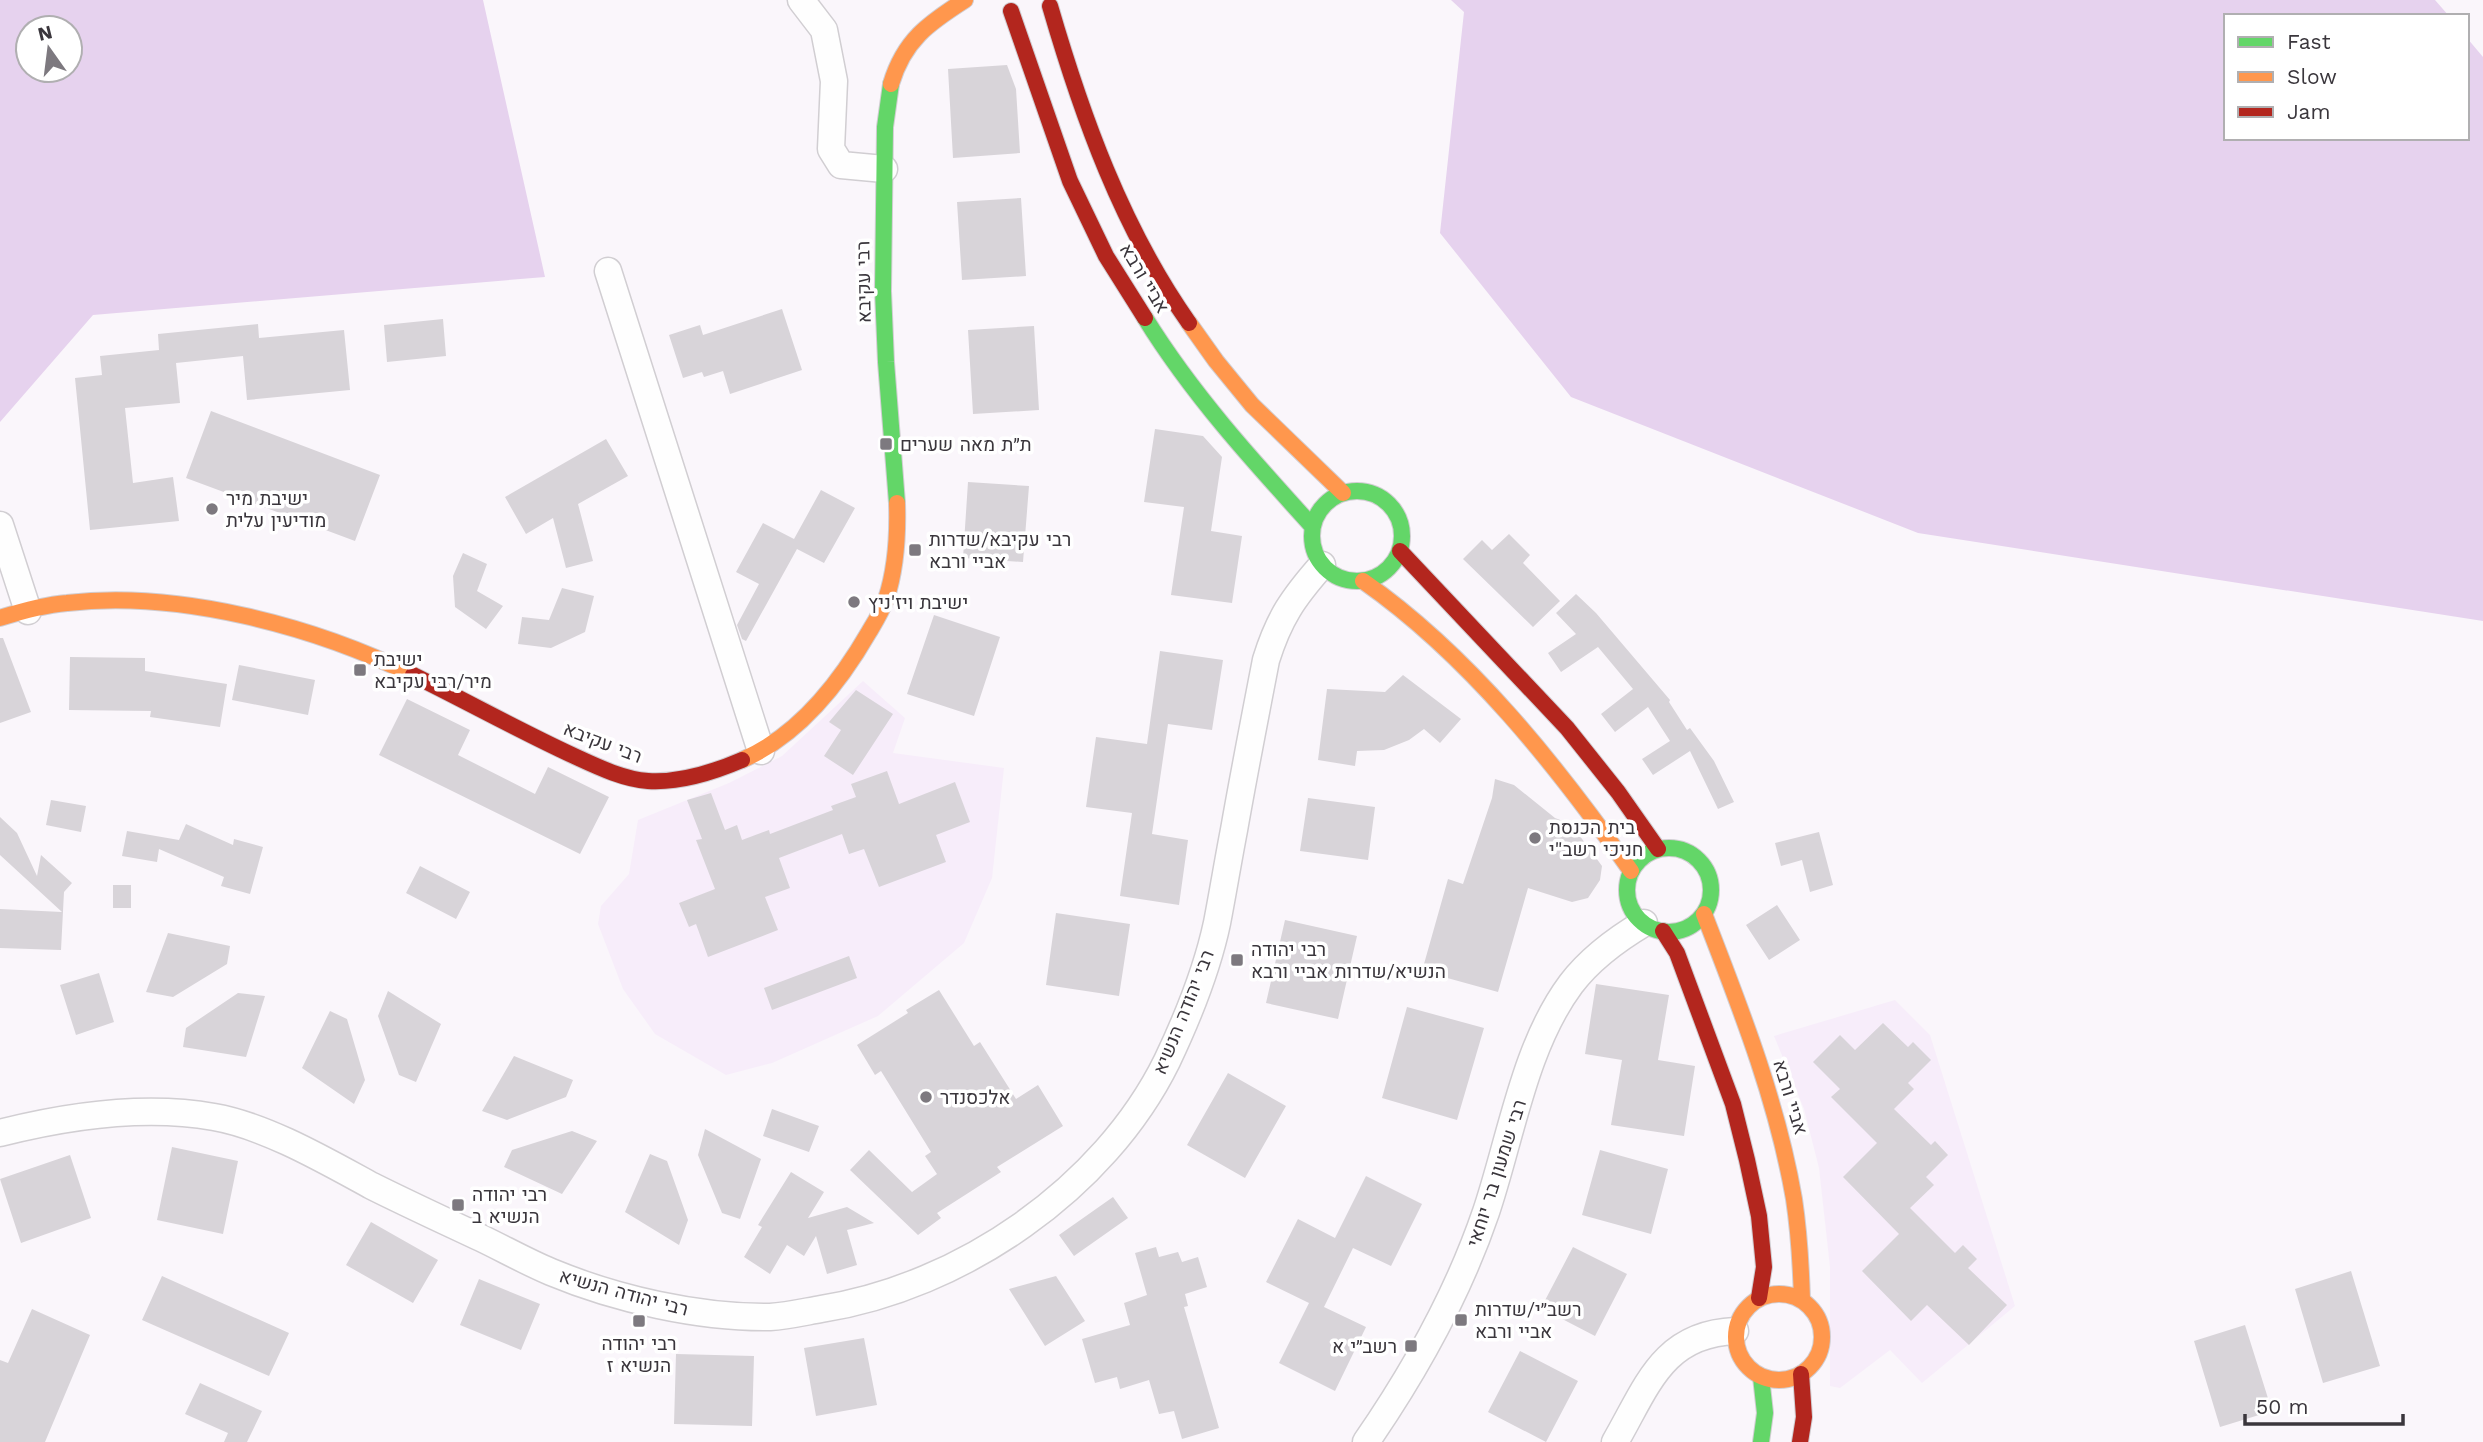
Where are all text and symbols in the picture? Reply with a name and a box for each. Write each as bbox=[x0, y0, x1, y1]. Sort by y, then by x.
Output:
north arrow bbox=[14, 14, 84, 84]
legend bbox=[2224, 14, 2469, 140]
text: N bbox=[35, 20, 55, 46]
text: Fast bbox=[2287, 29, 2331, 54]
text: Slow bbox=[2287, 64, 2337, 89]
text: Jam bbox=[2287, 99, 2330, 124]
street label: אביי ורבא bbox=[1115, 239, 1174, 317]
street label: רבי עקיבא bbox=[851, 241, 876, 323]
place label: ת״ת מאה שערים bbox=[900, 433, 1032, 456]
marker: ת״ת מאה שערים bbox=[878, 436, 894, 452]
place label: ישיבת מיר מודיעין עלית bbox=[226, 487, 326, 532]
marker: ישיבת מיר מודיעין עלית bbox=[204, 501, 220, 517]
place label: רבי עקיבא/שדרות אביי ורבא bbox=[929, 528, 1071, 573]
marker: רבי עקיבא/שדרות אביי ורבא bbox=[907, 542, 923, 558]
place label: ישיבת ויז'ניץ bbox=[868, 591, 968, 614]
marker: ישיבת ויז'ניץ bbox=[846, 594, 862, 610]
place label: ישיבת מיר/רבי עקיבא bbox=[374, 648, 492, 693]
marker: ישיבת מיר/רבי עקיבא bbox=[352, 662, 368, 678]
street label: רבי עקיבא bbox=[560, 717, 645, 768]
place label: בית הכנסת חניכי רשב"י bbox=[1549, 816, 1643, 861]
marker: בית הכנסת חניכי רשב"י bbox=[1527, 830, 1543, 846]
place label: רבי יהודה הנשיא/שדרות אביי ורבא bbox=[1251, 938, 1446, 983]
street label: רבי יהודה הנשיא bbox=[1148, 946, 1219, 1078]
marker: רבי יהודה הנשיא/שדרות אביי ורבא bbox=[1229, 952, 1245, 968]
street label: אביי ורבא bbox=[1768, 1057, 1813, 1137]
place label: אלכסנדר bbox=[940, 1086, 1010, 1109]
marker: אלכסנדר bbox=[918, 1089, 934, 1105]
street label: רבי שמעון בר יוחאי bbox=[1462, 1096, 1531, 1250]
place label: רבי יהודה הנשיא ב bbox=[472, 1183, 547, 1228]
marker: רבי יהודה הנשיא ב bbox=[450, 1197, 466, 1213]
street label: רבי יהודה הנשיא bbox=[557, 1264, 691, 1321]
place label: רשב״י/שדרות אביי ורבא bbox=[1475, 1298, 1581, 1343]
marker: רשב״י/שדרות אביי ורבא bbox=[1453, 1312, 1469, 1328]
marker: רבי יהודה הנשיא ז bbox=[631, 1313, 647, 1329]
place label: רבי יהודה הנשיא ז bbox=[601, 1332, 677, 1377]
place label: רשב״י א bbox=[1332, 1335, 1397, 1358]
marker: רשב״י א bbox=[1403, 1338, 1419, 1354]
scale bar bbox=[2245, 1382, 2402, 1426]
text: 50 m bbox=[2256, 1394, 2308, 1419]

